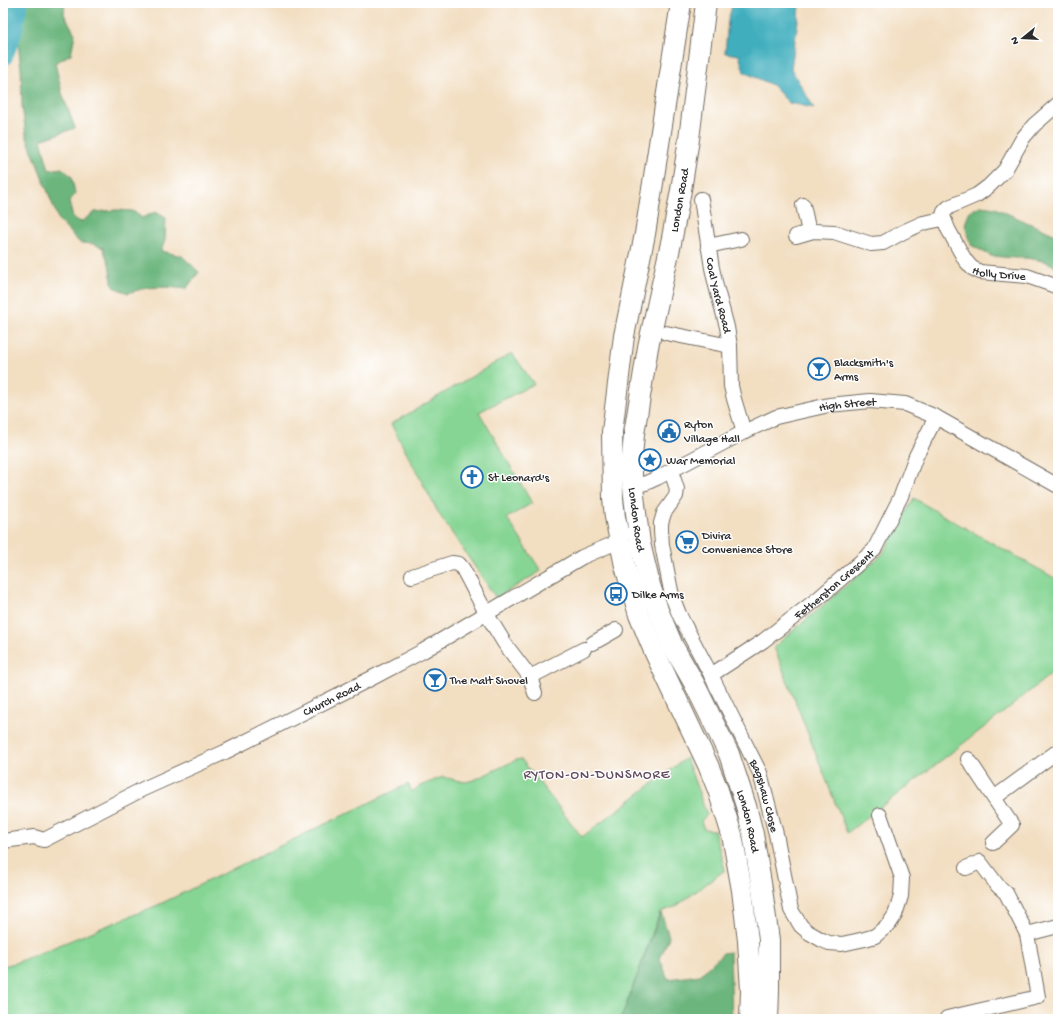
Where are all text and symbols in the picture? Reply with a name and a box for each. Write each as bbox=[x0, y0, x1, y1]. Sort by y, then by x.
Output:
north arrow bbox=[1003, 18, 1043, 58]
text: N bbox=[1009, 35, 1022, 46]
street label: London Road bbox=[668, 167, 694, 233]
street label: Coal Yard Road bbox=[701, 257, 733, 335]
street label: Holly Drive bbox=[969, 264, 1027, 285]
bar icon: Blacksmith's Arms bbox=[806, 356, 832, 382]
place label: Blacksmith's Arms bbox=[833, 357, 894, 385]
street label: High Street bbox=[818, 396, 878, 416]
public building icon: Ryton Village Hall bbox=[656, 418, 682, 444]
place label: Ryton Village Hall bbox=[683, 419, 740, 447]
place icon: War Memorial bbox=[637, 447, 663, 473]
place label: War Memorial bbox=[666, 455, 736, 469]
church icon: St Leonard's bbox=[459, 464, 485, 490]
place label: St Leonard's bbox=[488, 472, 550, 486]
street label: London Road bbox=[624, 487, 647, 554]
supermarket icon: Divira Convenience Store bbox=[674, 529, 700, 555]
place label: Divira Convenience Store bbox=[701, 530, 793, 558]
street label: Fetherston Crescent bbox=[791, 547, 879, 624]
bus stop icon: Dilke Arms bbox=[603, 581, 629, 607]
place label: Dilke Arms bbox=[631, 589, 684, 603]
bar icon: The Malt Shovel bbox=[422, 667, 448, 693]
place label: The Malt Shovel bbox=[449, 675, 528, 689]
street label: Church Road bbox=[301, 680, 364, 721]
street label: Bagshaw Close bbox=[745, 757, 780, 835]
district label: RYTON-ON-DUNSMORE bbox=[523, 767, 671, 784]
street label: London Road bbox=[732, 788, 761, 855]

